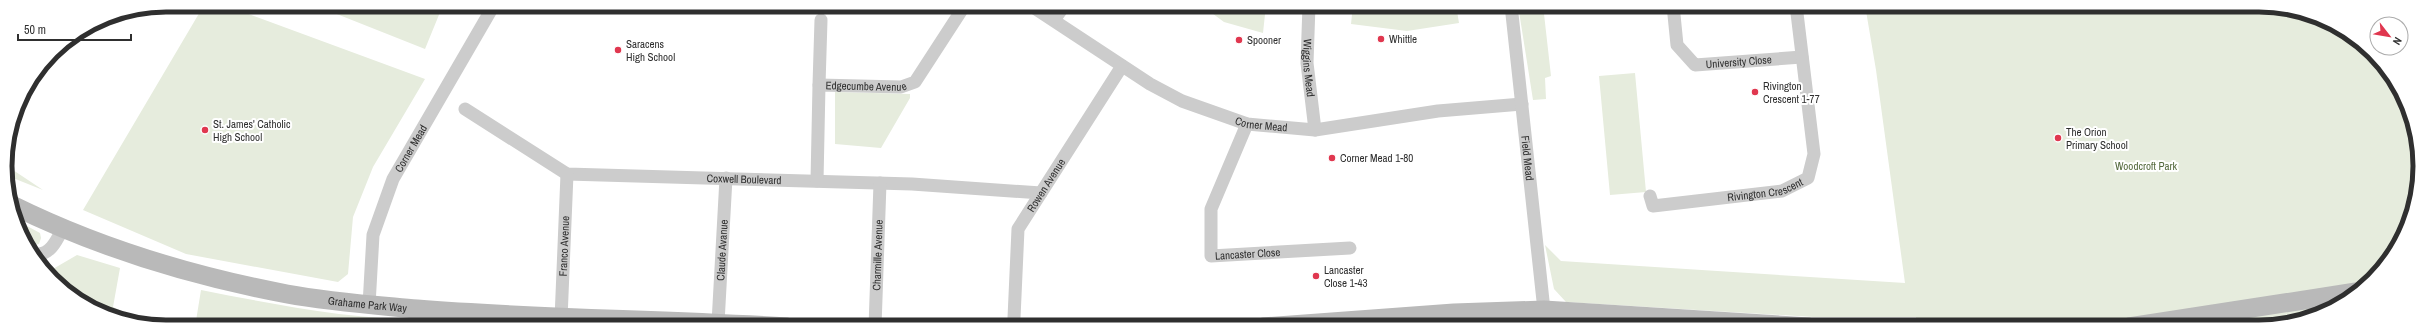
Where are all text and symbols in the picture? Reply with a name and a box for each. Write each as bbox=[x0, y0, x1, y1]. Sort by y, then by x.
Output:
scale bar bbox=[18, 16, 131, 42]
north arrow bbox=[2369, 16, 2409, 56]
text: 50 m bbox=[24, 22, 46, 38]
place label: Whittle bbox=[1389, 32, 1417, 46]
place label: Spooner bbox=[1247, 33, 1281, 47]
marker: Whittle bbox=[1376, 34, 1386, 44]
marker: Spooner bbox=[1234, 35, 1244, 45]
text: N bbox=[2390, 35, 2405, 48]
place label: Saracens High School bbox=[626, 37, 675, 64]
street label: Wiggins Mead bbox=[1300, 39, 1318, 98]
marker: Saracens High School bbox=[613, 45, 623, 55]
street label: University Close bbox=[1705, 52, 1772, 71]
street label: Edgecumbe Avenue bbox=[825, 78, 908, 94]
place label: Rivington Crescent 1-77 bbox=[1763, 79, 1820, 106]
marker: Rivington Crescent 1-77 bbox=[1750, 87, 1760, 97]
street label: Corner Mead bbox=[1233, 113, 1288, 135]
place label: St. James' Catholic High School bbox=[213, 117, 291, 144]
street label: Corner Mead bbox=[391, 122, 430, 175]
marker: St. James' Catholic High School bbox=[200, 125, 210, 135]
place label: The Orion Primary School bbox=[2066, 125, 2128, 152]
marker: The Orion Primary School bbox=[2053, 133, 2063, 143]
street label: Field Mead bbox=[1518, 135, 1537, 181]
place label: Corner Mead 1-80 bbox=[1340, 151, 1413, 165]
marker: Corner Mead 1-80 bbox=[1327, 153, 1337, 163]
street label: Rowen Avenue bbox=[1024, 156, 1068, 215]
park label: Woodcroft Park bbox=[2115, 159, 2177, 173]
street label: Coxwell Boulevard bbox=[706, 171, 782, 187]
street label: Rivington Crescent bbox=[1727, 175, 1806, 204]
street label: Franco Avenue bbox=[556, 215, 572, 277]
street label: Claude Avanue bbox=[713, 219, 731, 281]
street label: Charmille Avenue bbox=[869, 219, 886, 291]
street label: Lancaster Close bbox=[1215, 245, 1281, 263]
place label: Lancaster Close 1-43 bbox=[1324, 263, 1368, 290]
marker: Lancaster Close 1-43 bbox=[1311, 271, 1321, 281]
street label: Grahame Park Way bbox=[327, 293, 408, 315]

